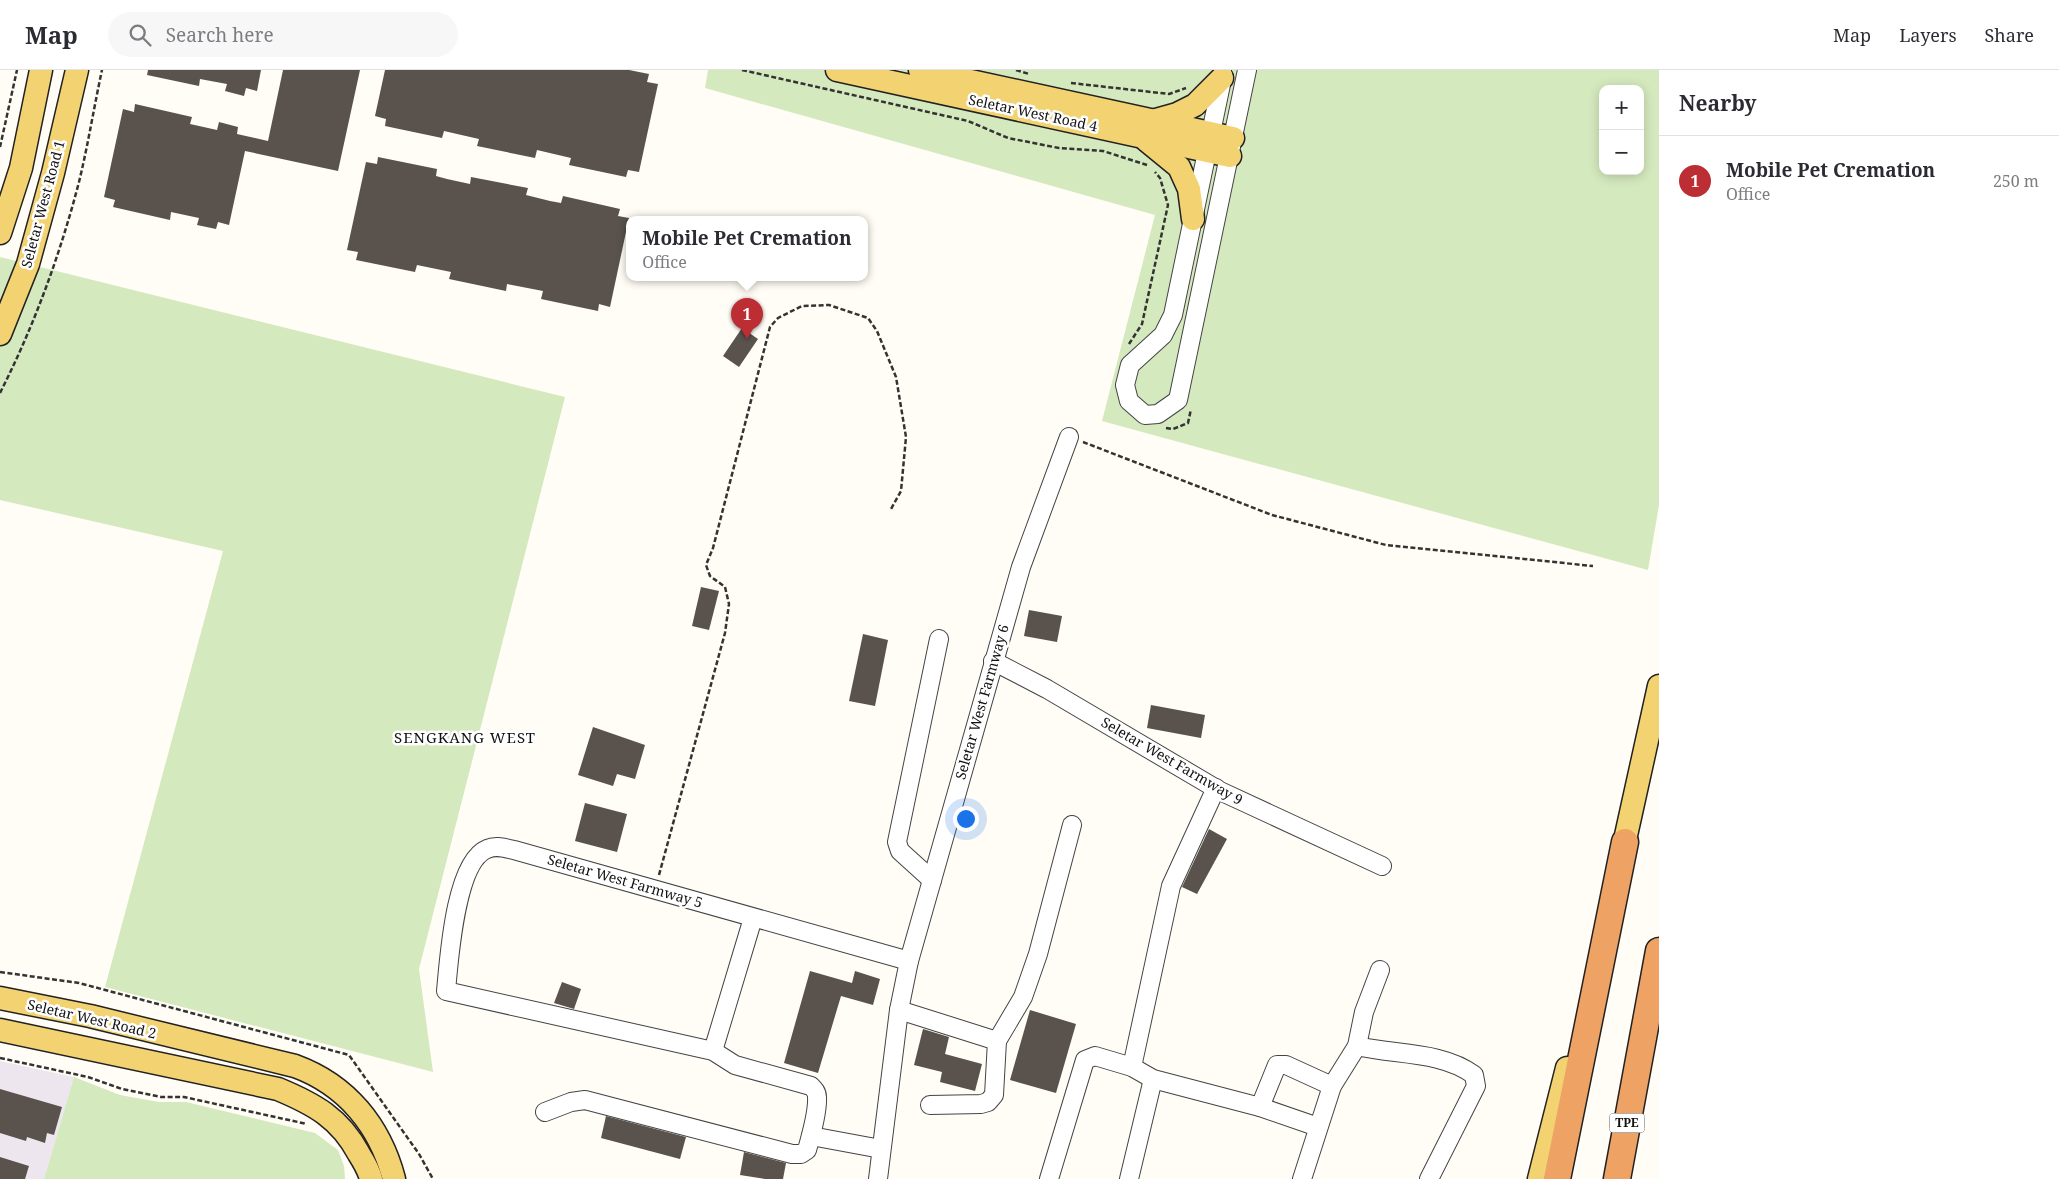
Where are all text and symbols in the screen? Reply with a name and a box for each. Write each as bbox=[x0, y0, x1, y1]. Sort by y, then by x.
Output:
search box bbox=[108, 12, 458, 57]
text: Map bbox=[25, 18, 78, 51]
icon: search bbox=[126, 21, 154, 49]
text: Search here bbox=[166, 22, 274, 48]
text: Map bbox=[1833, 23, 1871, 47]
text: Layers bbox=[1899, 23, 1957, 47]
text: Share bbox=[1985, 23, 2034, 47]
map controls bbox=[1599, 85, 1644, 175]
button: + bbox=[1599, 85, 1644, 130]
text: Nearby bbox=[1679, 89, 1757, 117]
street label: Seletar West Road 4 bbox=[967, 90, 1099, 135]
button: − bbox=[1599, 130, 1644, 175]
street label: Seletar West Road 1 bbox=[16, 138, 69, 270]
text: Mobile Pet Cremation bbox=[1726, 157, 1935, 183]
text: 1 bbox=[1690, 170, 1700, 192]
text: 250 m bbox=[1993, 170, 2039, 192]
text: Office bbox=[1726, 183, 1770, 205]
popup bbox=[626, 216, 868, 281]
text: Mobile Pet Cremation bbox=[642, 225, 852, 251]
text: Office bbox=[642, 251, 687, 273]
pin: 1 bbox=[731, 298, 763, 339]
street label: Seletar West Farmway 6 bbox=[950, 622, 1013, 782]
street label: Seletar West Farmway 9 bbox=[1098, 712, 1247, 809]
district label: SENGKANG WEST bbox=[394, 727, 536, 747]
your location bbox=[953, 806, 979, 832]
street label: Seletar West Farmway 5 bbox=[545, 849, 705, 912]
street label: Seletar West Road 2 bbox=[26, 994, 158, 1043]
road number: TPE bbox=[1610, 1114, 1644, 1132]

